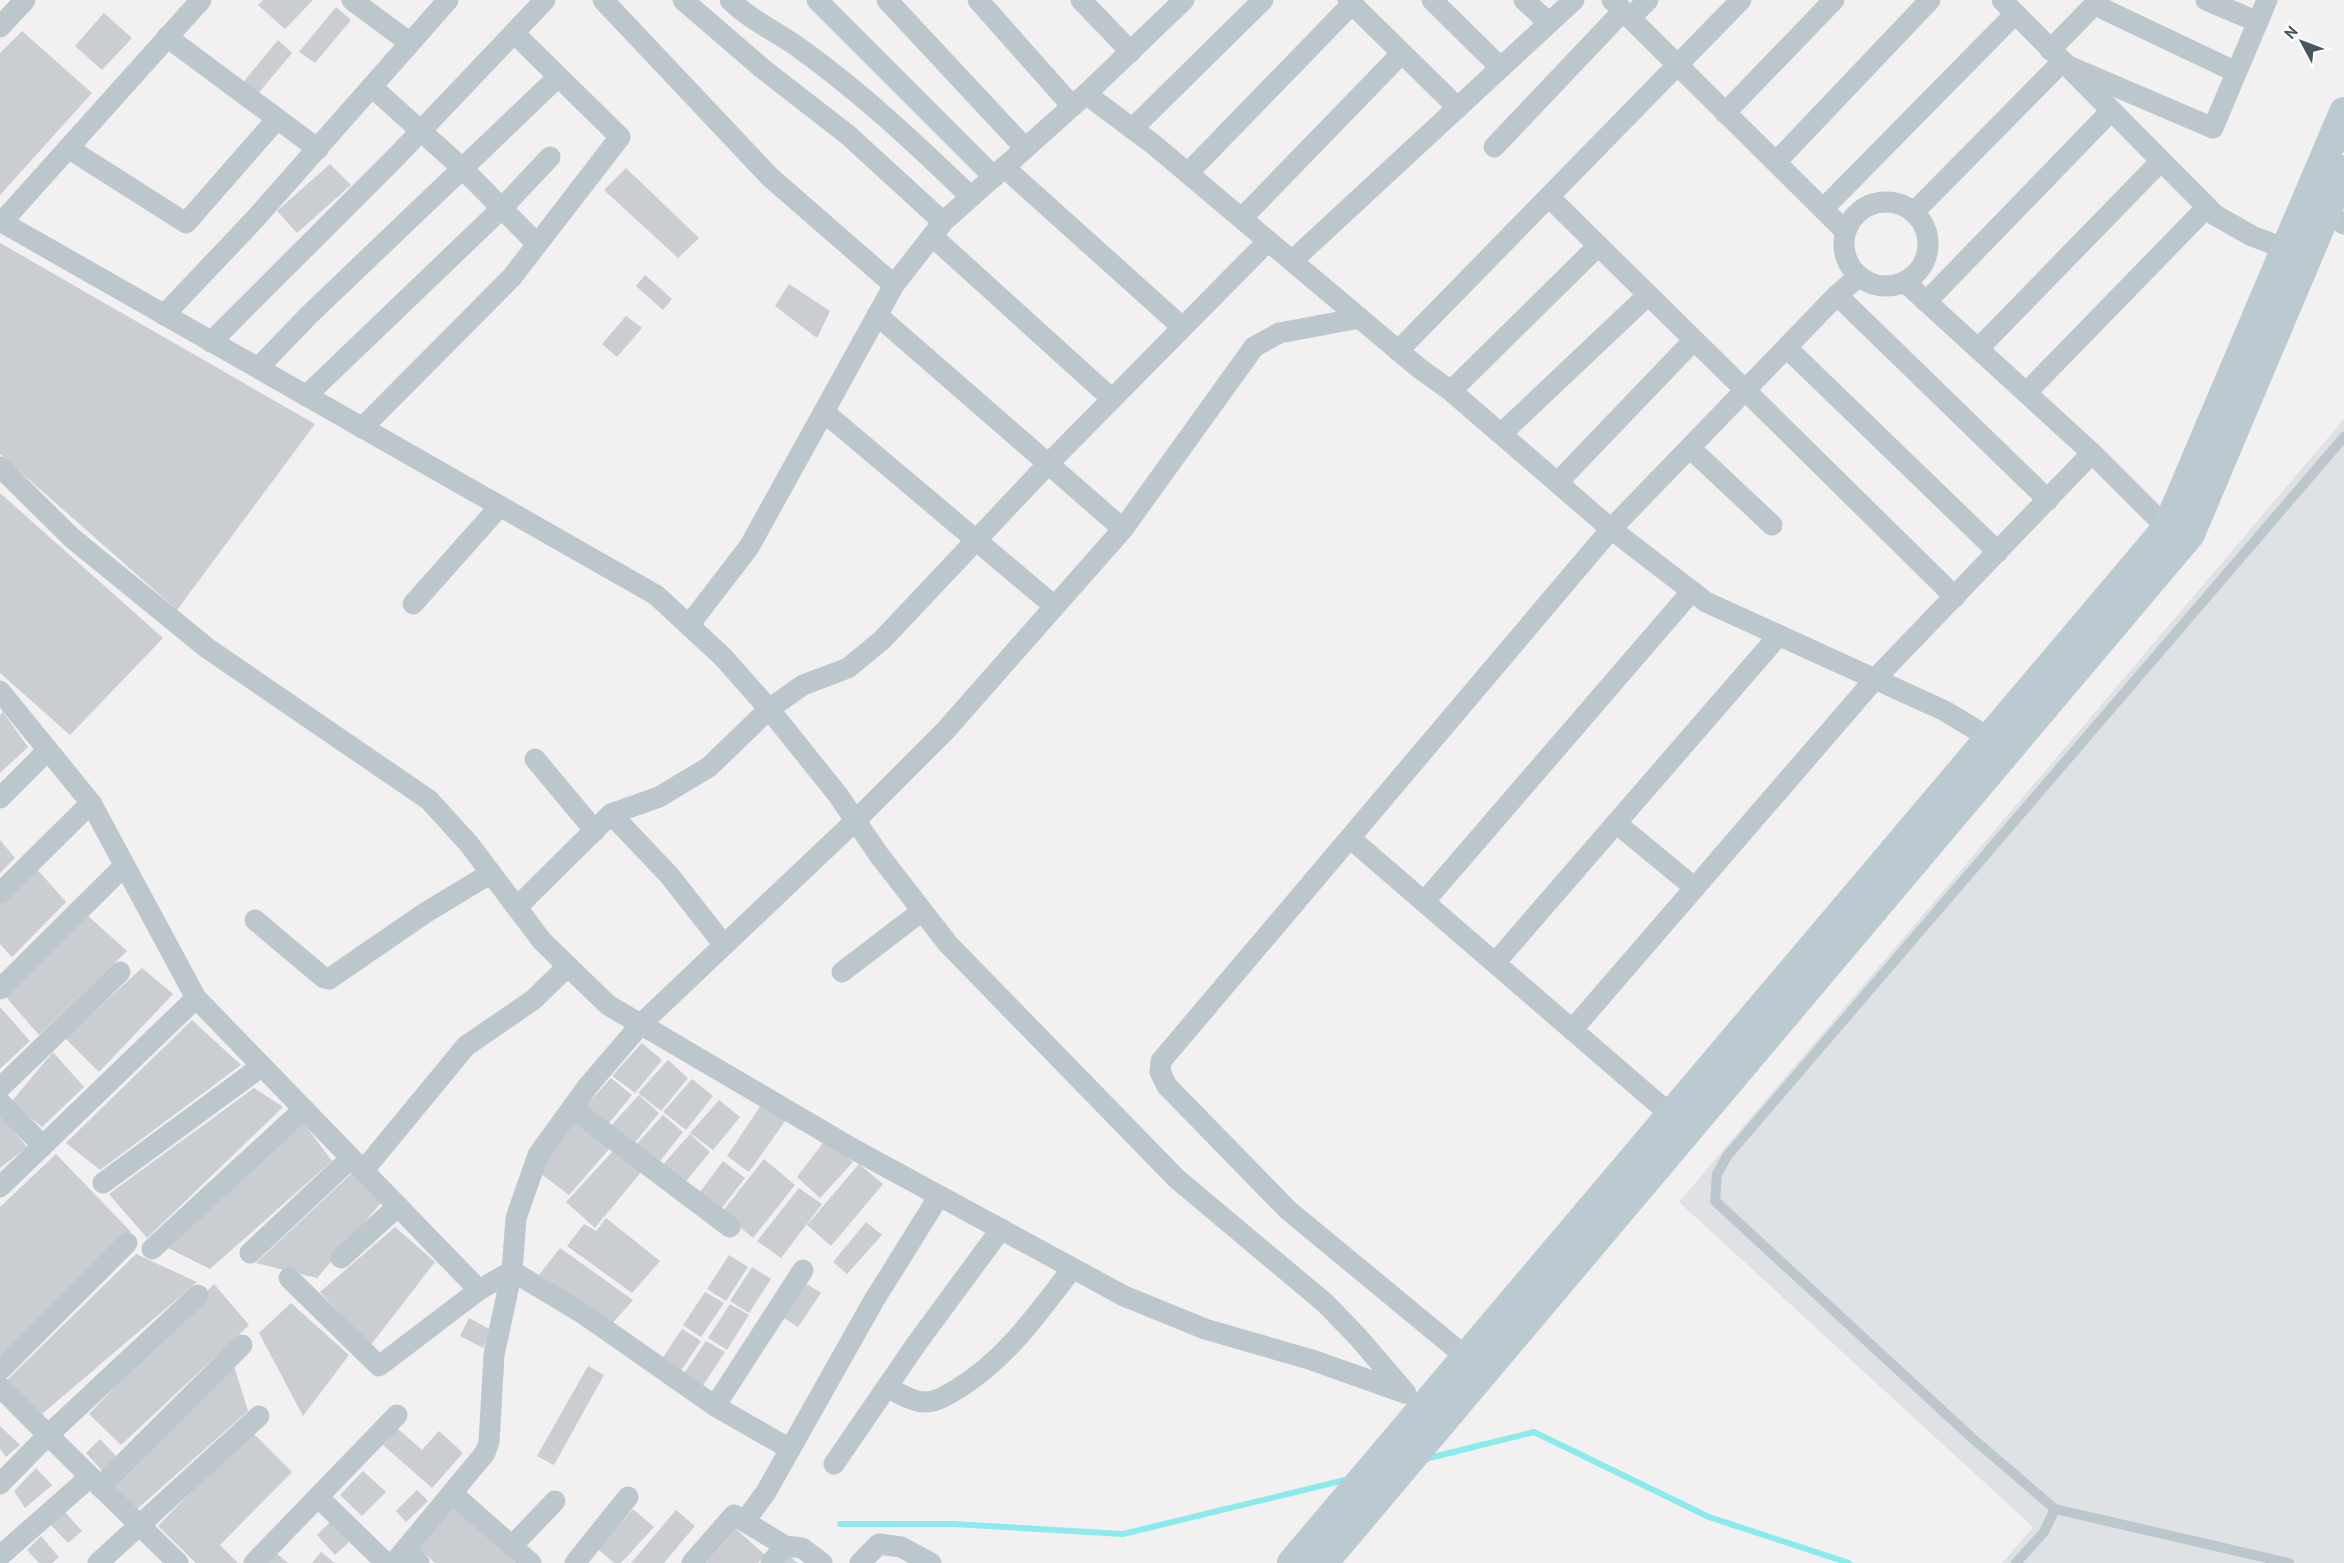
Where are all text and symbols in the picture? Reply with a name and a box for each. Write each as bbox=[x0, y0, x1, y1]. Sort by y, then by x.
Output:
north arrow bbox=[2272, 12, 2332, 72]
text: N bbox=[2280, 22, 2302, 43]

